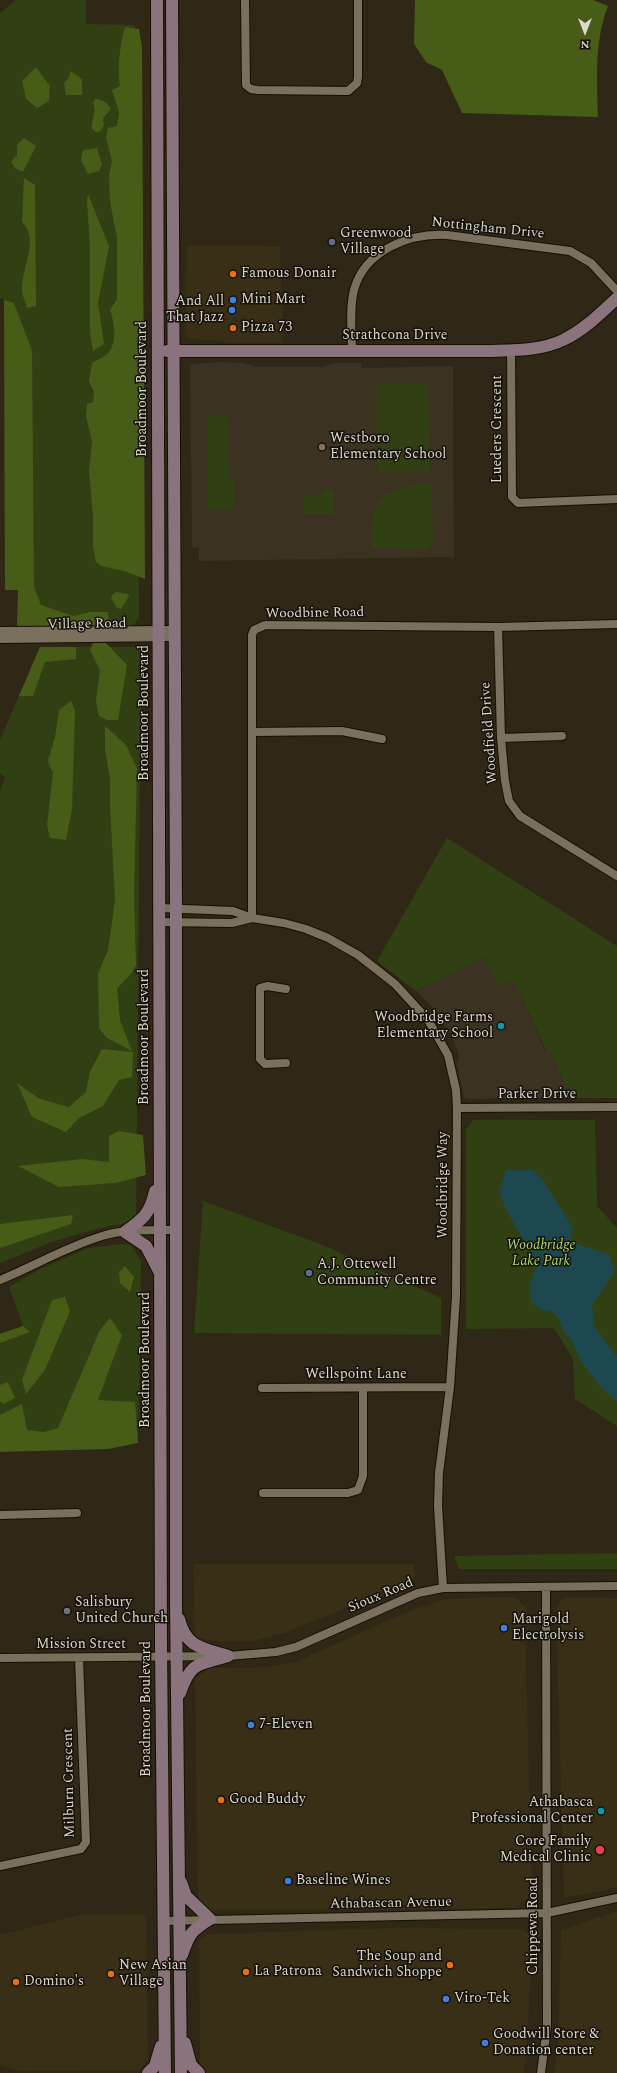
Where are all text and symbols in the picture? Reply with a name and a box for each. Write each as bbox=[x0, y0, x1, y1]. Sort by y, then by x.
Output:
north arrow bbox=[565, 12, 605, 52]
text: N bbox=[581, 36, 590, 53]
street label: Nottingham Drive bbox=[431, 215, 545, 243]
place label: Greenwood Village bbox=[340, 226, 411, 258]
marker: Greenwood Village bbox=[327, 237, 337, 247]
place label: Famous Donair bbox=[241, 266, 336, 282]
marker: Famous Donair bbox=[228, 269, 238, 279]
place label: Mini Mart bbox=[241, 292, 306, 308]
place label: And All That Jazz bbox=[166, 294, 224, 326]
marker: Mini Mart bbox=[228, 295, 238, 305]
marker: And All That Jazz bbox=[227, 305, 237, 315]
place label: Pizza 73 bbox=[241, 320, 292, 336]
street label: Broadmoor Boulevard bbox=[135, 321, 151, 457]
marker: Pizza 73 bbox=[228, 323, 238, 333]
street label: Strathcona Drive bbox=[342, 328, 448, 344]
street label: Lueders Crescent bbox=[490, 375, 506, 483]
place label: Westboro Elementary School bbox=[330, 431, 446, 464]
marker: Westboro Elementary School bbox=[317, 442, 327, 452]
street label: Woodbine Road bbox=[265, 605, 365, 623]
street label: Village Road bbox=[47, 616, 127, 634]
street label: Broadmoor Boulevard bbox=[137, 645, 153, 781]
street label: Woodfield Drive bbox=[478, 681, 502, 785]
street label: Broadmoor Boulevard bbox=[137, 969, 153, 1105]
place label: Woodbridge Farms Elementary School bbox=[374, 1010, 493, 1042]
marker: Woodbridge Farms Elementary School bbox=[496, 1021, 506, 1031]
street label: Parker Drive bbox=[498, 1087, 576, 1103]
street label: Woodbridge Way bbox=[436, 1132, 452, 1238]
park label: Woodbridge Lake Park bbox=[506, 1238, 576, 1270]
place label: A.J. Ottewell Community Centre bbox=[317, 1257, 437, 1290]
marker: A.J. Ottewell Community Centre bbox=[304, 1268, 314, 1278]
street label: Broadmoor Boulevard bbox=[138, 1292, 154, 1428]
street label: Wellspoint Lane bbox=[305, 1367, 407, 1383]
street label: Sioux Road bbox=[346, 1575, 416, 1617]
place label: Salisbury United Church bbox=[75, 1595, 168, 1628]
marker: Salisbury United Church bbox=[62, 1606, 72, 1616]
place label: Marigold Electrolysis bbox=[512, 1612, 584, 1644]
marker: Marigold Electrolysis bbox=[499, 1623, 509, 1633]
street label: Mission Street bbox=[36, 1637, 126, 1653]
street label: Broadmoor Boulevard bbox=[139, 1641, 155, 1777]
place label: 7-Eleven bbox=[259, 1717, 313, 1733]
marker: 7-Eleven bbox=[246, 1720, 256, 1730]
street label: Milburn Crescent bbox=[61, 1728, 79, 1838]
place label: Good Buddy bbox=[229, 1792, 306, 1808]
marker: Good Buddy bbox=[216, 1795, 226, 1805]
place label: Athabasca Professional Center bbox=[471, 1795, 593, 1828]
marker: Athabasca Professional Center bbox=[596, 1806, 606, 1816]
place label: Core Family Medical Clinic bbox=[500, 1834, 591, 1866]
marker: Core Family Medical Clinic bbox=[594, 1844, 606, 1856]
place label: Baseline Wines bbox=[296, 1873, 391, 1889]
marker: Baseline Wines bbox=[283, 1876, 293, 1886]
street label: Chippewa Road bbox=[526, 1877, 542, 1975]
street label: Athabascan Avenue bbox=[330, 1895, 452, 1913]
place label: The Soup and Sandwich Shoppe bbox=[332, 1949, 442, 1982]
place label: New Asian Village bbox=[119, 1958, 187, 1990]
marker: The Soup and Sandwich Shoppe bbox=[445, 1960, 455, 1970]
place label: La Patrona bbox=[254, 1964, 322, 1980]
marker: La Patrona bbox=[241, 1967, 251, 1977]
marker: New Asian Village bbox=[106, 1969, 116, 1979]
place label: Domino's bbox=[24, 1974, 84, 1990]
marker: Domino's bbox=[11, 1977, 21, 1987]
place label: Viro-Tek bbox=[454, 1991, 510, 2007]
marker: Viro-Tek bbox=[441, 1994, 451, 2004]
place label: Goodwill Store & Donation center bbox=[493, 2027, 599, 2060]
marker: Goodwill Store & Donation center bbox=[480, 2038, 490, 2048]

